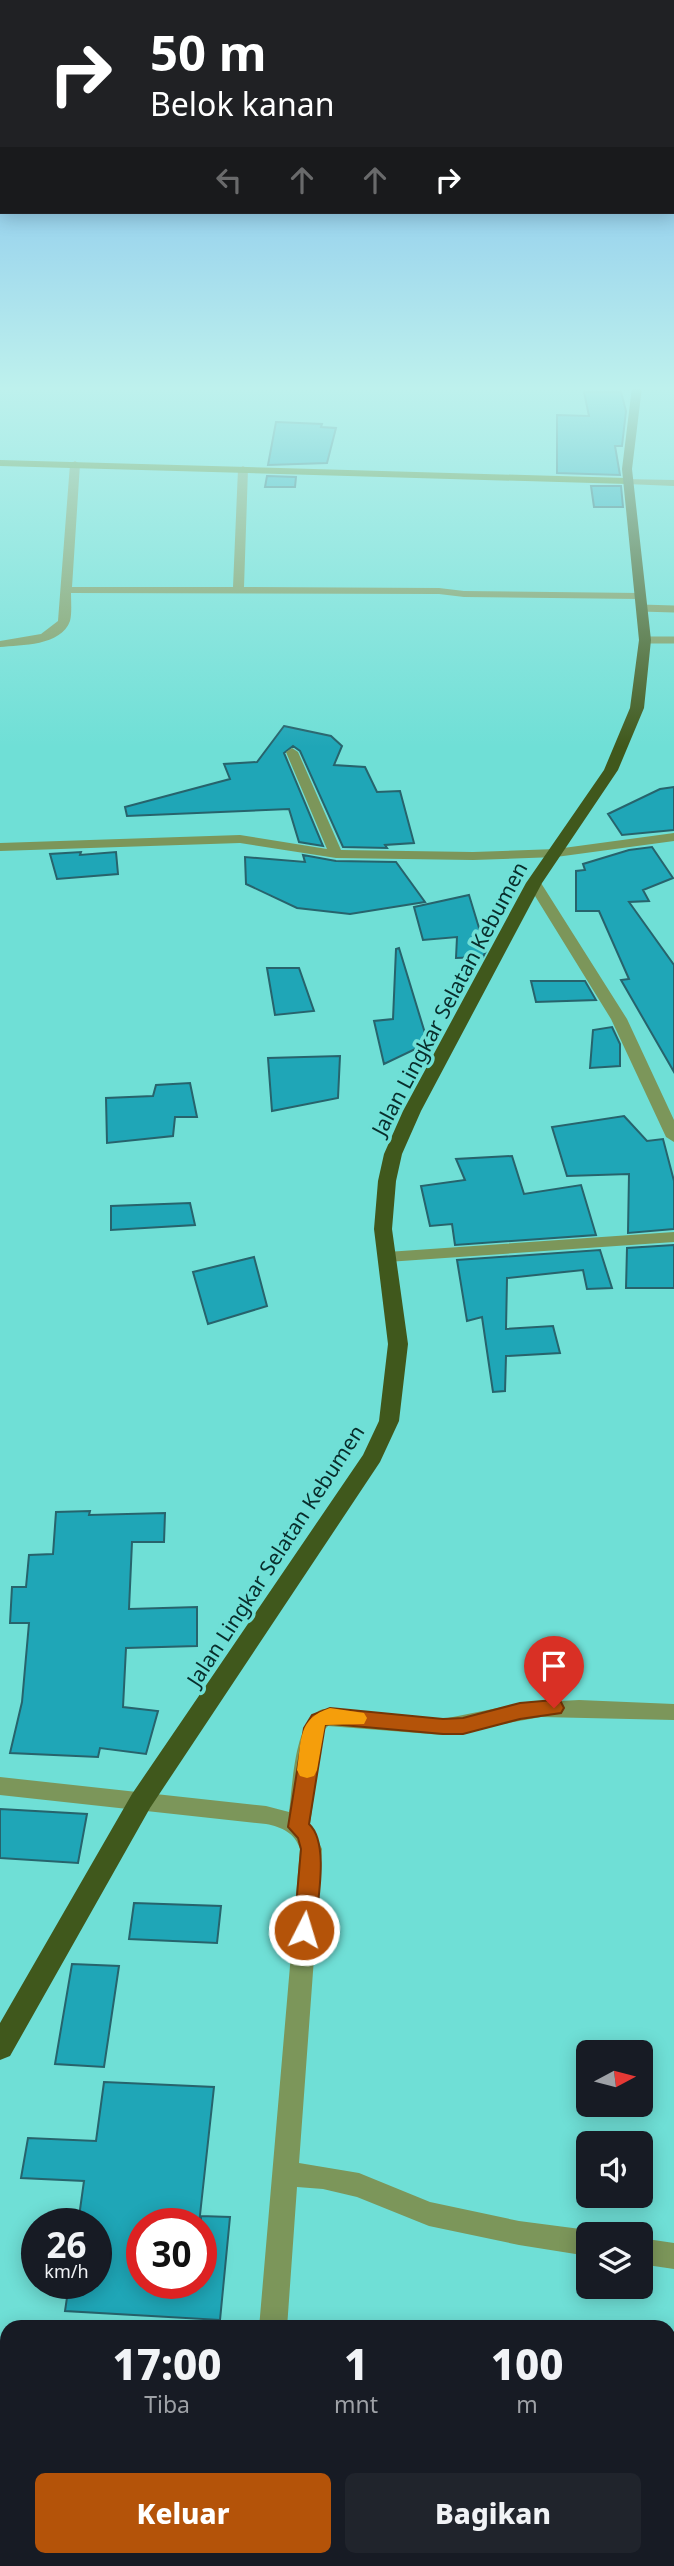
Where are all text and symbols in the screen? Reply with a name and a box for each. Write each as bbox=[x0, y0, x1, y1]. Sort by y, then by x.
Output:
text: 50 m bbox=[150, 19, 267, 85]
icon: right bbox=[35, 28, 126, 119]
text: Belok kanan bbox=[150, 82, 334, 125]
icon: left bbox=[210, 161, 248, 199]
icon: ahead bbox=[283, 161, 321, 199]
icon: ahead bbox=[356, 161, 394, 199]
icon: right bbox=[429, 161, 467, 199]
street label: Jalan Lingkar Selatan Kebumen bbox=[364, 857, 533, 1142]
street label: Jalan Lingkar Selatan Kebumen bbox=[179, 1419, 370, 1693]
pin bbox=[524, 1636, 584, 1708]
icon: arrive bbox=[535, 1647, 573, 1685]
position arrow bbox=[267, 1893, 341, 1967]
north arrow bbox=[576, 2040, 653, 2118]
map controls bbox=[576, 2040, 653, 2299]
button: sound bbox=[576, 2131, 653, 2208]
speed limit sign: 30 bbox=[126, 2208, 217, 2299]
text: 26 bbox=[46, 2221, 87, 2268]
button: layers bbox=[576, 2222, 653, 2299]
text: km/h bbox=[44, 2259, 89, 2283]
text: 17:00 bbox=[113, 2335, 222, 2392]
text: 1 bbox=[344, 2335, 368, 2392]
text: 100 bbox=[491, 2335, 563, 2392]
text: Tiba bbox=[144, 2388, 190, 2420]
text: mnt bbox=[334, 2388, 378, 2420]
text: m bbox=[516, 2388, 538, 2420]
button: Keluar bbox=[35, 2473, 331, 2553]
button: Bagikan bbox=[345, 2473, 641, 2553]

